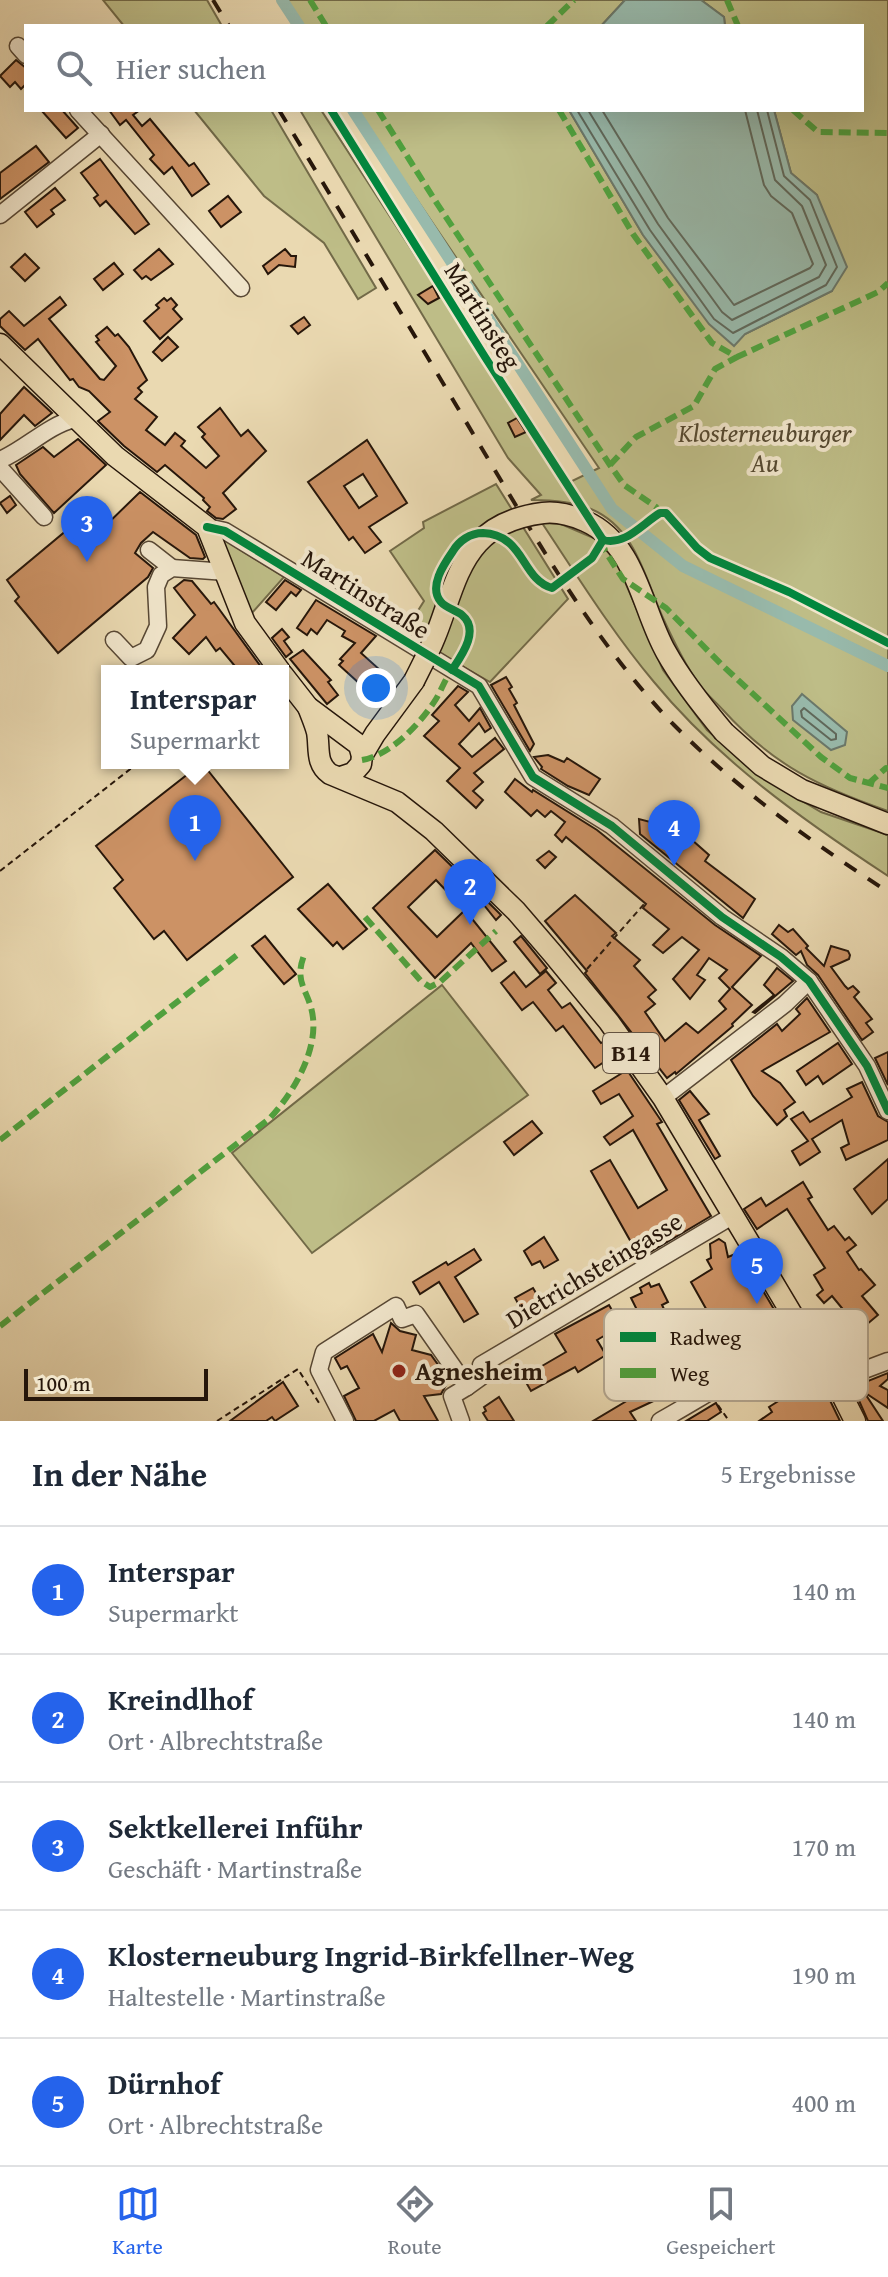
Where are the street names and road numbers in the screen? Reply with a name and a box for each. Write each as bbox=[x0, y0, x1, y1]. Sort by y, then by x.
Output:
street label: Martinsteg bbox=[435, 254, 532, 377]
street label: Martinstraße bbox=[294, 539, 438, 649]
road number: B14 bbox=[603, 1033, 659, 1073]
street label: Dietrichsteingasse bbox=[498, 1201, 689, 1338]

